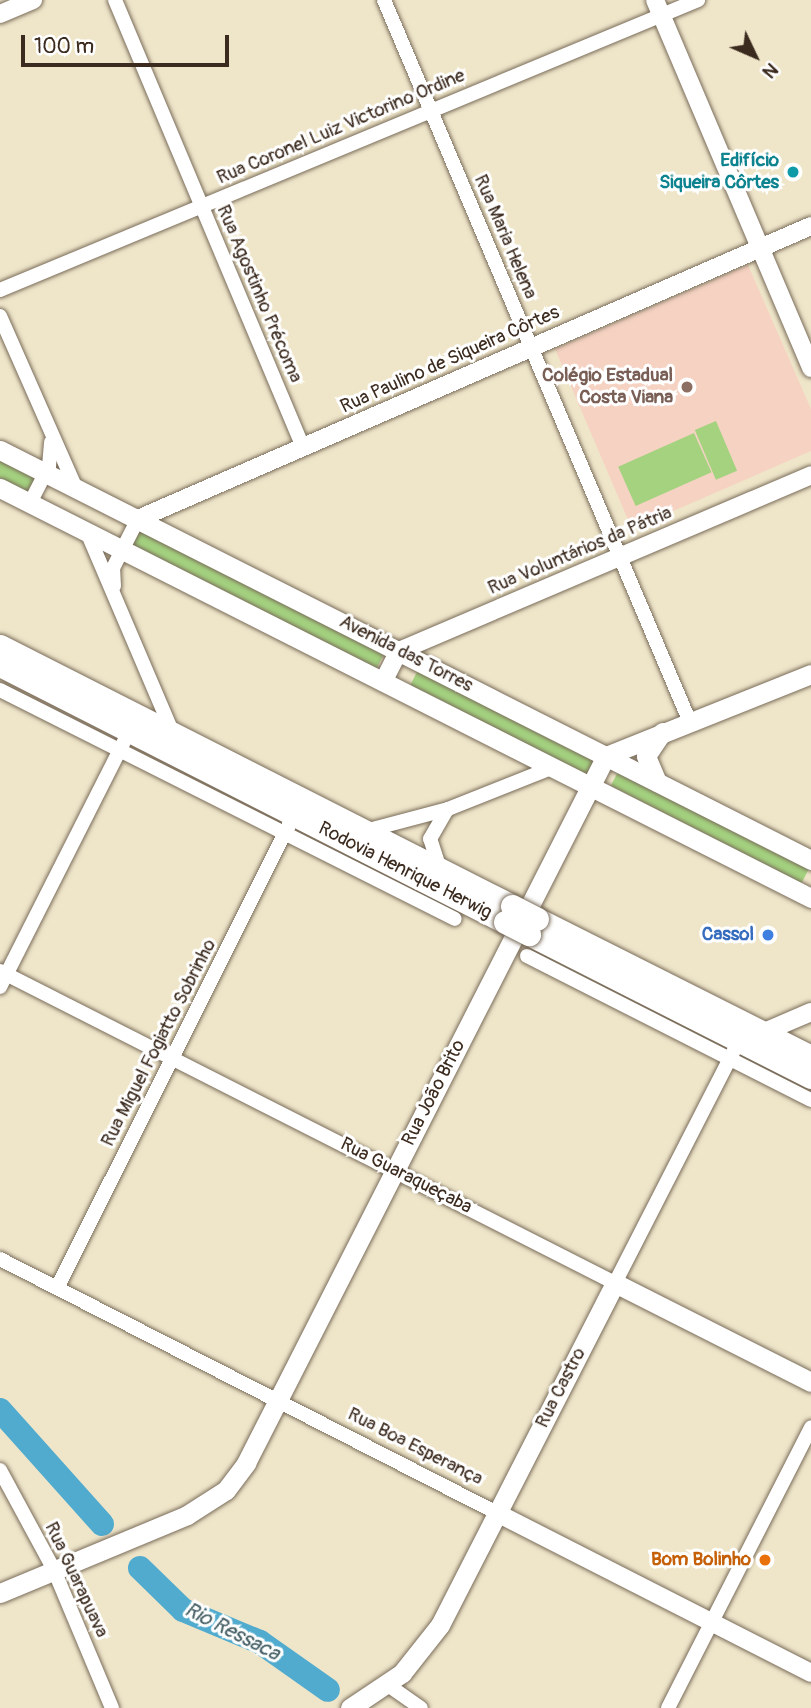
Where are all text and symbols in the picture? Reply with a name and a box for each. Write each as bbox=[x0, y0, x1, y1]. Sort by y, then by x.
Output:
scale bar bbox=[24, 21, 233, 65]
north arrow bbox=[720, 21, 790, 91]
text: 100 m bbox=[34, 33, 94, 60]
text: N bbox=[757, 58, 783, 84]
street label: Rua Coronel Luiz Victorino Ordine bbox=[214, 64, 468, 190]
place label: Edifício Siqueira Côrtes bbox=[659, 150, 779, 194]
marker: Edifício Siqueira Côrtes bbox=[785, 164, 801, 180]
street label: Rua Maria Helena bbox=[469, 171, 541, 303]
street label: Rua Agostinho Précoma bbox=[211, 202, 307, 386]
street label: Rua Paulino de Siqueira Côrtes bbox=[337, 301, 563, 419]
place label: Colégio Estadual Costa Viana bbox=[542, 365, 673, 409]
marker: Colégio Estadual Costa Viana bbox=[679, 379, 695, 395]
street label: Rua Voluntários da Pátria bbox=[485, 502, 675, 600]
street label: Avenida das Torres bbox=[335, 611, 477, 697]
street label: Rodovia Henrique Herwig bbox=[314, 817, 496, 925]
place label: Cassol bbox=[702, 924, 754, 946]
marker: Cassol bbox=[760, 927, 776, 943]
street label: Rua Miguel Fogiatto Sobrinho bbox=[97, 935, 221, 1151]
street label: Rua João Brito bbox=[398, 1036, 470, 1150]
street label: Rua Guaraqueçaba bbox=[336, 1133, 476, 1219]
street label: Rua Castro bbox=[531, 1344, 591, 1432]
street label: Rua Boa Esperança bbox=[344, 1403, 486, 1491]
street label: Rua Guarapuava bbox=[39, 1519, 113, 1641]
place label: Bom Bolinho bbox=[651, 1549, 751, 1571]
marker: Bom Bolinho bbox=[757, 1552, 773, 1568]
water label: Rio Ressaca bbox=[180, 1597, 284, 1667]

